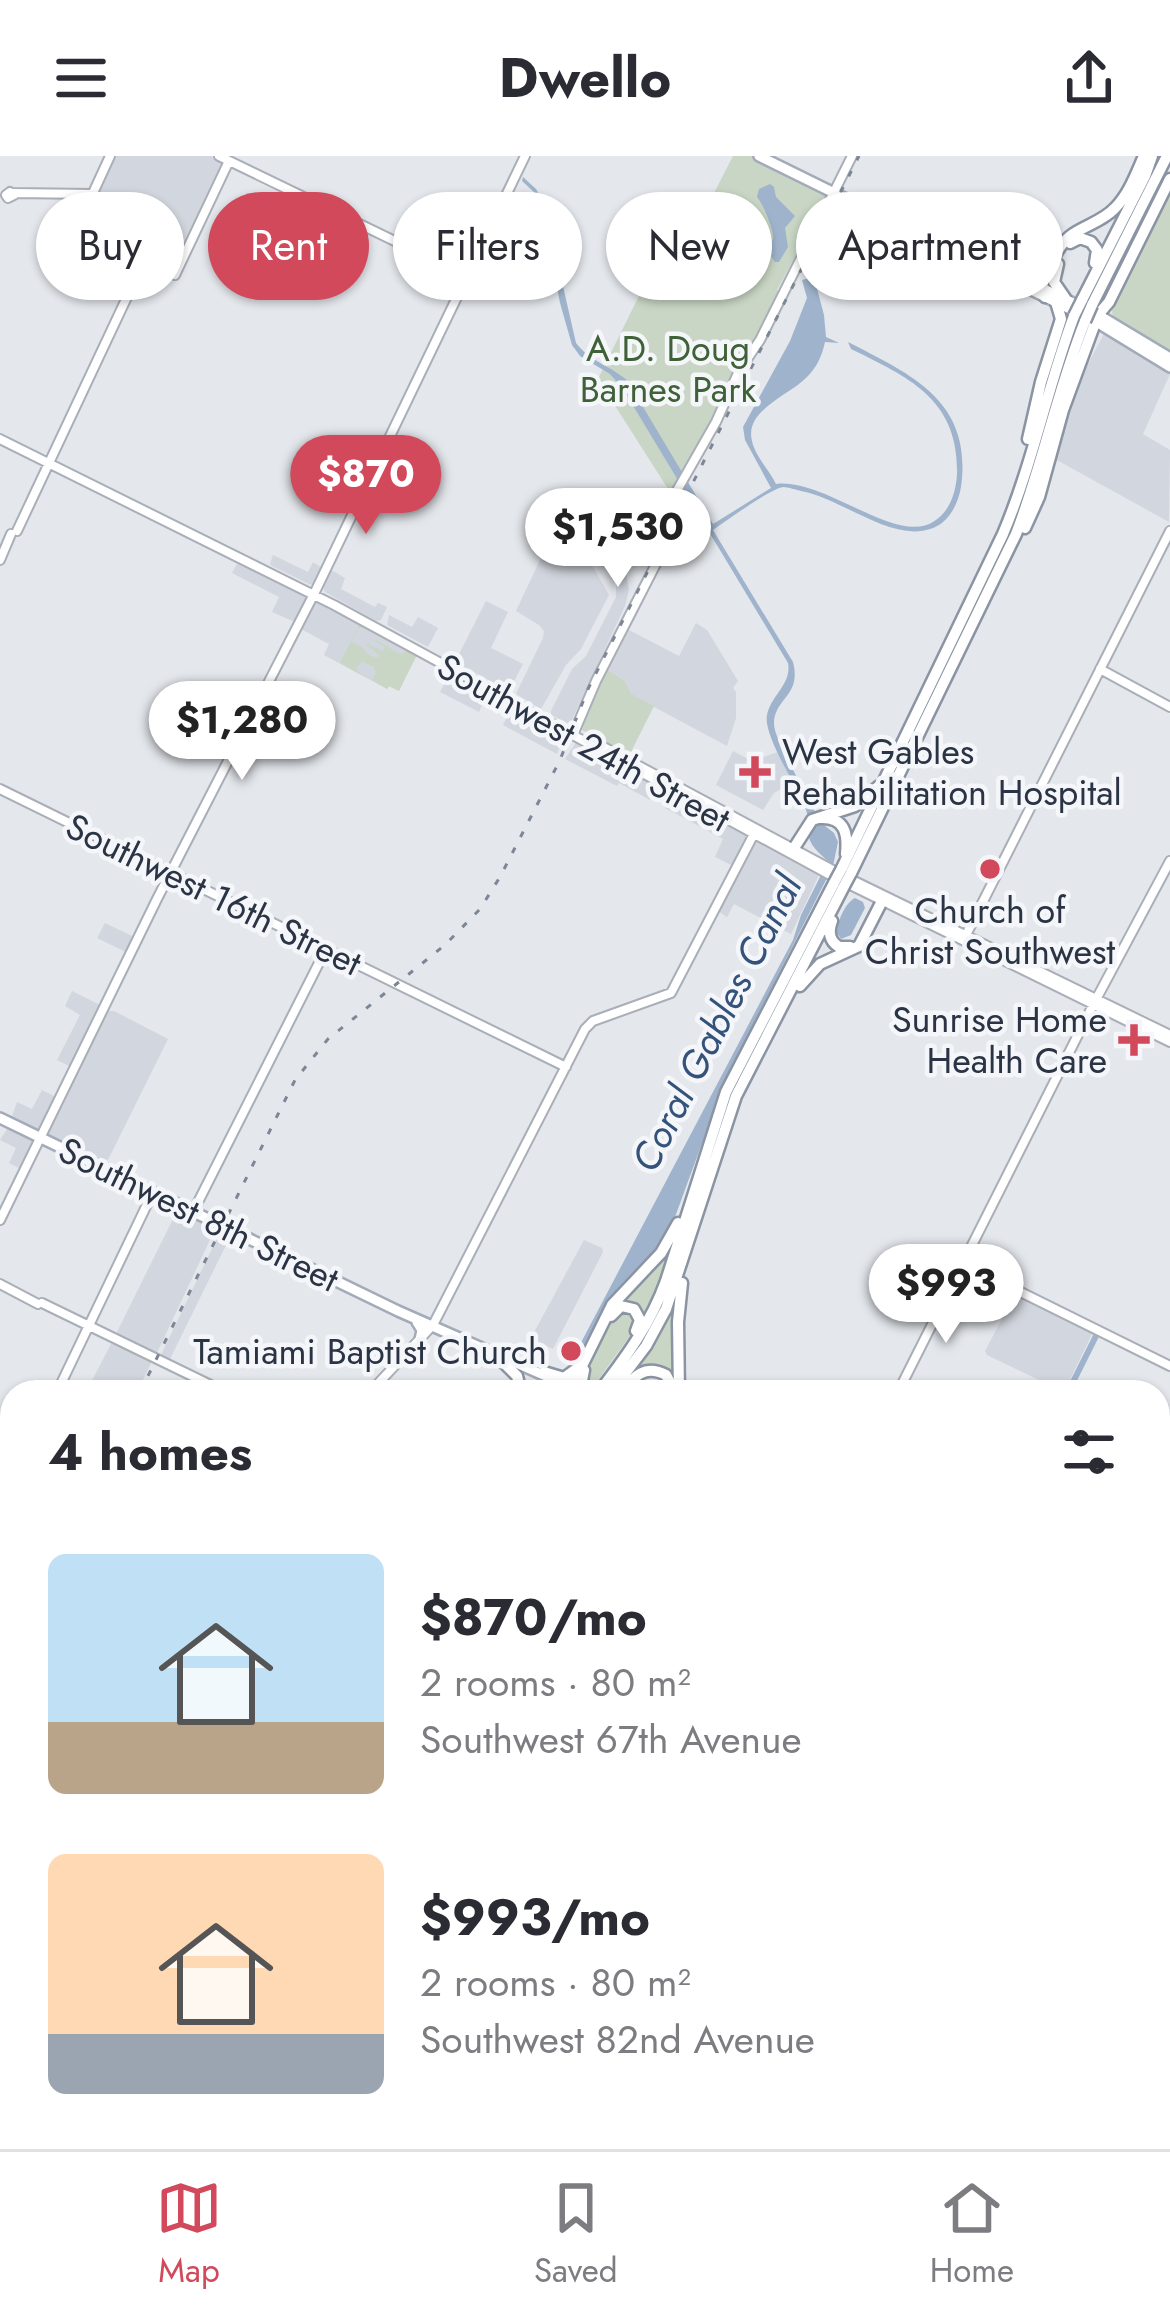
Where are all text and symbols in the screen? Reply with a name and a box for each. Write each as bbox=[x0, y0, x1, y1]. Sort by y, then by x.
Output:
text: Dwello bbox=[499, 39, 671, 117]
icon: menu bbox=[48, 45, 114, 111]
icon: share bbox=[1056, 45, 1122, 111]
chip: Buy bbox=[36, 192, 184, 300]
chip: Rent bbox=[208, 192, 369, 300]
chip: Filters bbox=[393, 192, 582, 300]
chip: New bbox=[606, 192, 772, 300]
chip: Apartment bbox=[796, 192, 1063, 300]
park label: A.D. Doug Barnes Park bbox=[580, 322, 756, 415]
pin: $870 bbox=[295, 435, 437, 537]
text: $870 bbox=[317, 445, 415, 502]
pin: $1,530 bbox=[520, 488, 716, 590]
text: $1,530 bbox=[552, 498, 684, 555]
street label: Southwest 24th Street bbox=[428, 640, 740, 844]
pin: $1,280 bbox=[144, 681, 340, 783]
text: $1,280 bbox=[176, 691, 308, 748]
place label: West Gables Rehabilitation Hospital bbox=[782, 725, 1122, 818]
marker: West Gables Rehabilitation Hospital bbox=[739, 756, 771, 788]
street label: Southwest 16th Street bbox=[57, 800, 371, 988]
marker: Church of Christ Southwest bbox=[977, 856, 1003, 882]
water label: Coral Gables Canal bbox=[617, 863, 817, 1182]
place label: Church of Christ Southwest bbox=[865, 884, 1116, 977]
place label: Sunrise Home Health Care bbox=[892, 993, 1107, 1086]
marker: Sunrise Home Health Care bbox=[1118, 1024, 1150, 1056]
street label: Southwest 8th Street bbox=[50, 1124, 348, 1305]
pin: $993 bbox=[875, 1244, 1017, 1346]
text: $993 bbox=[896, 1254, 996, 1311]
place label: Tamiami Baptist Church bbox=[193, 1325, 547, 1377]
marker: Tamiami Baptist Church bbox=[558, 1338, 584, 1364]
text: 4 homes bbox=[48, 1415, 252, 1489]
icon: filters bbox=[1056, 1419, 1122, 1485]
text: $870/mo bbox=[420, 1580, 647, 1654]
icon: home bbox=[144, 1602, 288, 1746]
text: 2 rooms · 80 m² bbox=[420, 1654, 691, 1711]
text: Southwest 67th Avenue bbox=[420, 1711, 802, 1768]
text: $993/mo bbox=[420, 1880, 650, 1954]
icon: home bbox=[144, 1902, 288, 2046]
text: 2 rooms · 80 m² bbox=[420, 1954, 691, 2011]
text: Southwest 82nd Avenue bbox=[420, 2011, 815, 2068]
tab: Map bbox=[156, 2175, 222, 2294]
tab: Saved bbox=[534, 2175, 618, 2294]
tab: Home bbox=[930, 2175, 1014, 2294]

